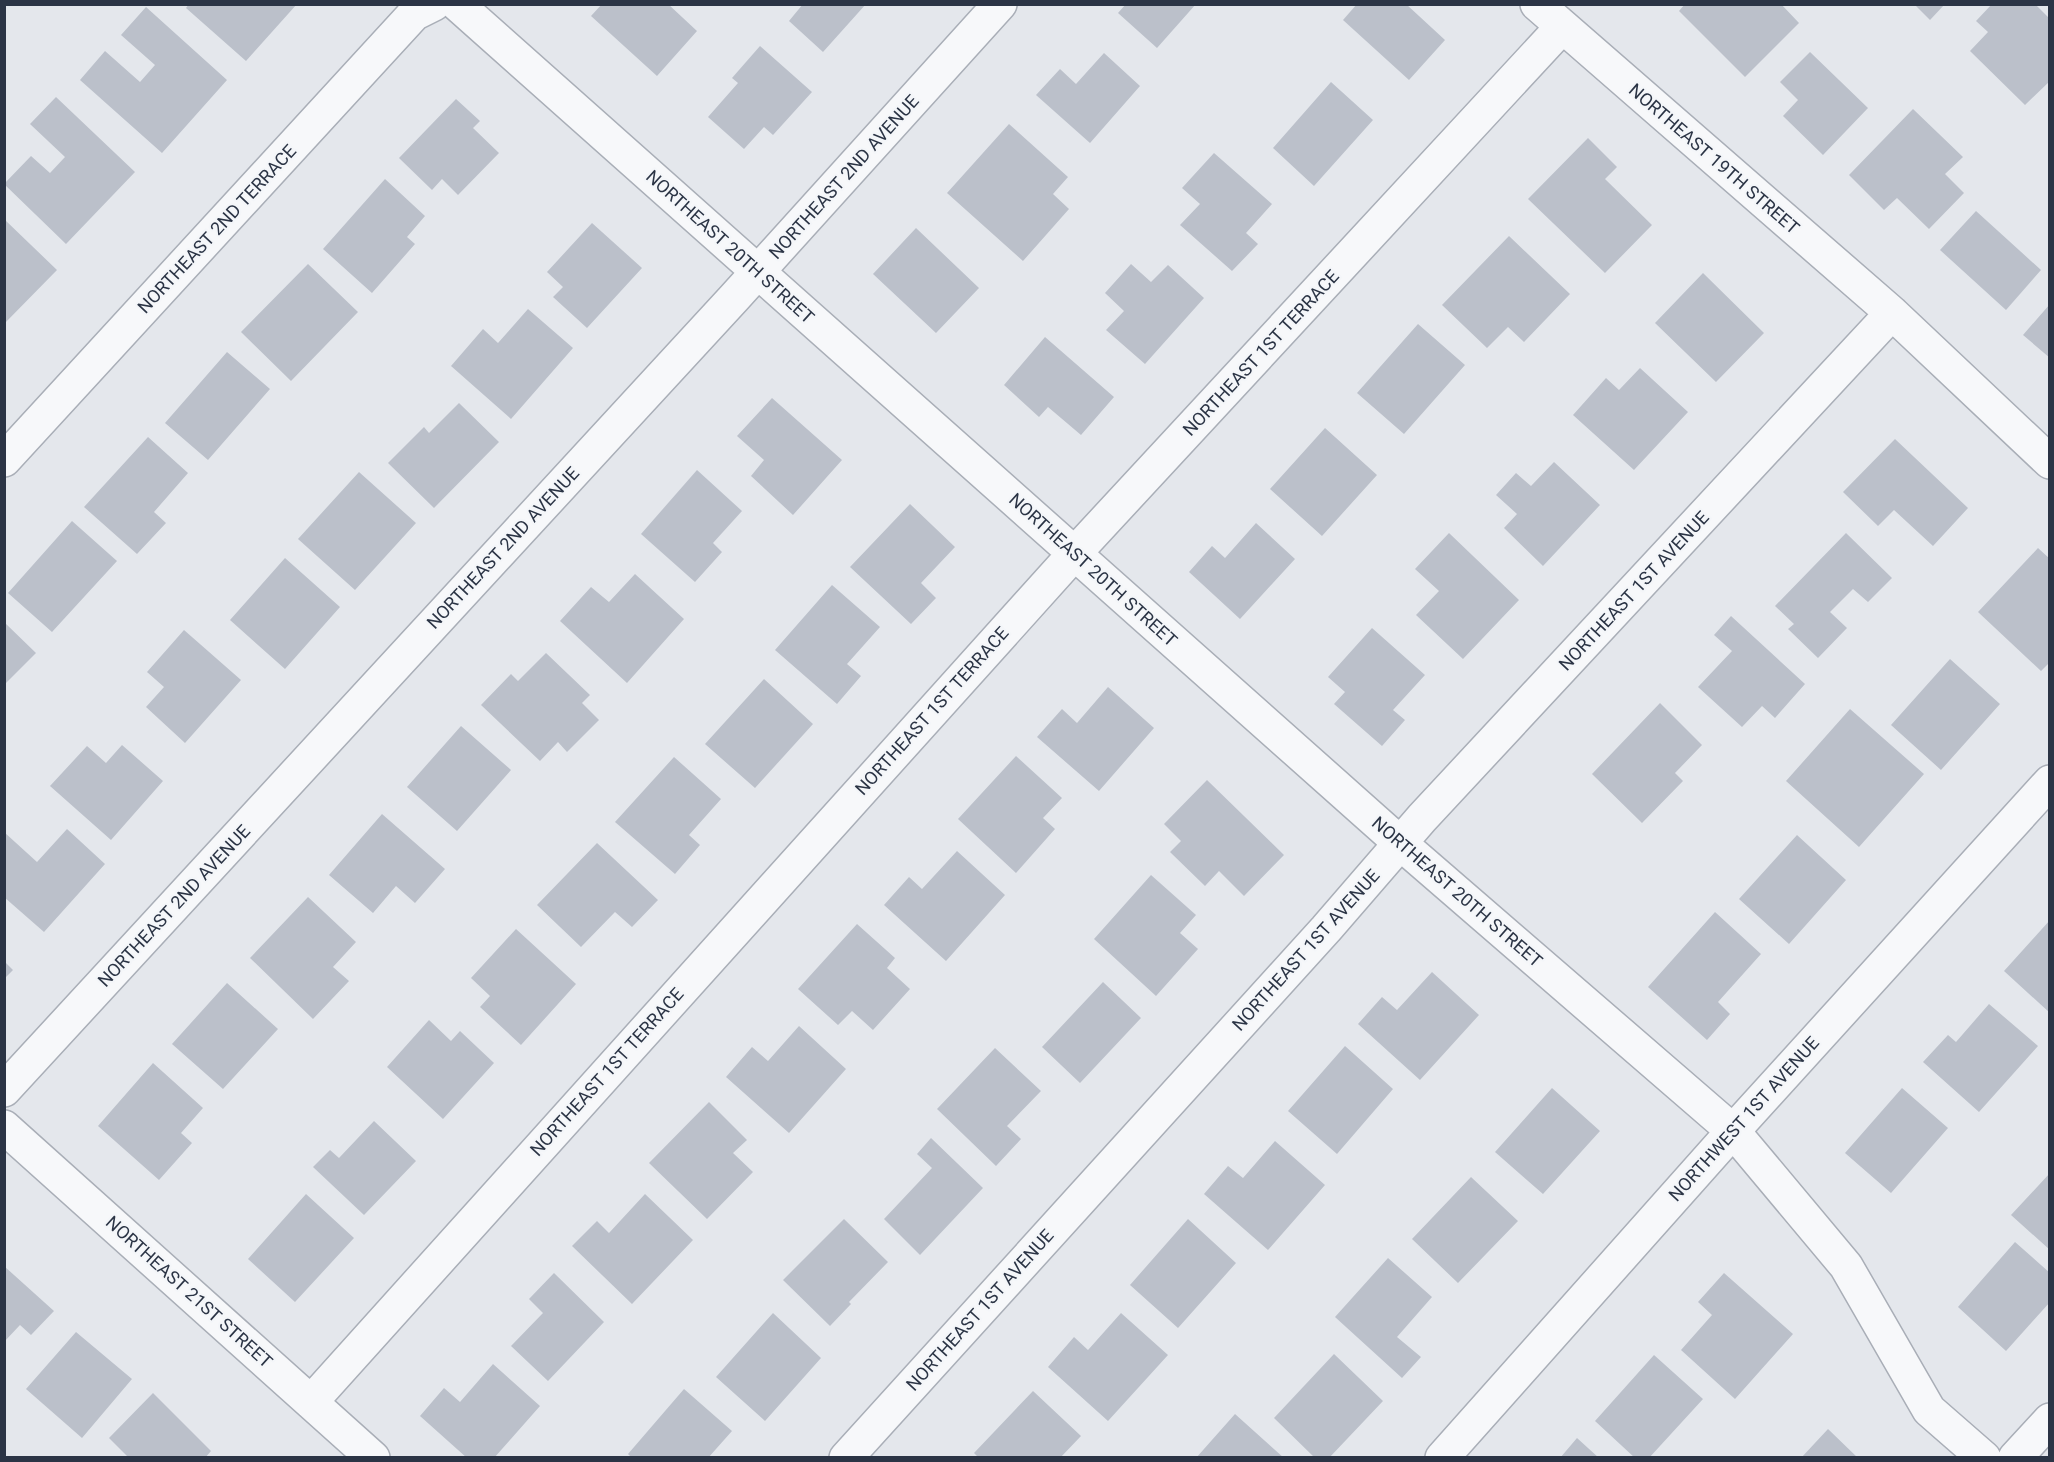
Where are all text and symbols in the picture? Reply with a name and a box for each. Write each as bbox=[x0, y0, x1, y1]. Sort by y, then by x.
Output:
street label: NORTHEAST 19TH STREET bbox=[1625, 79, 1804, 239]
street label: NORTHEAST 2ND AVENUE bbox=[764, 90, 923, 263]
street label: NORTHEAST 2ND TERRACE bbox=[133, 140, 300, 317]
street label: NORTHEAST 20TH STREET bbox=[642, 166, 819, 328]
street label: NORTHEAST 1ST TERRACE bbox=[1178, 266, 1343, 440]
street label: NORTHEAST 2ND AVENUE bbox=[422, 462, 583, 633]
street label: NORTHEAST 20TH STREET bbox=[1005, 489, 1182, 651]
street label: NORTHEAST 1ST AVENUE bbox=[1554, 507, 1713, 675]
street label: NORTHEAST 1ST TERRACE bbox=[851, 622, 1013, 799]
street label: NORTHEAST 20TH STREET bbox=[1368, 812, 1547, 972]
street label: NORTHEAST 2ND AVENUE bbox=[93, 820, 254, 991]
street label: NORTHEAST 1ST AVENUE bbox=[1228, 865, 1384, 1035]
street label: NORTHEAST 1ST TERRACE bbox=[526, 983, 688, 1160]
street label: NORTHWEST 1ST AVENUE bbox=[1664, 1032, 1823, 1205]
street label: NORTHEAST 21ST STREET bbox=[102, 1211, 277, 1372]
street label: NORTHEAST 1ST AVENUE bbox=[902, 1225, 1058, 1395]

